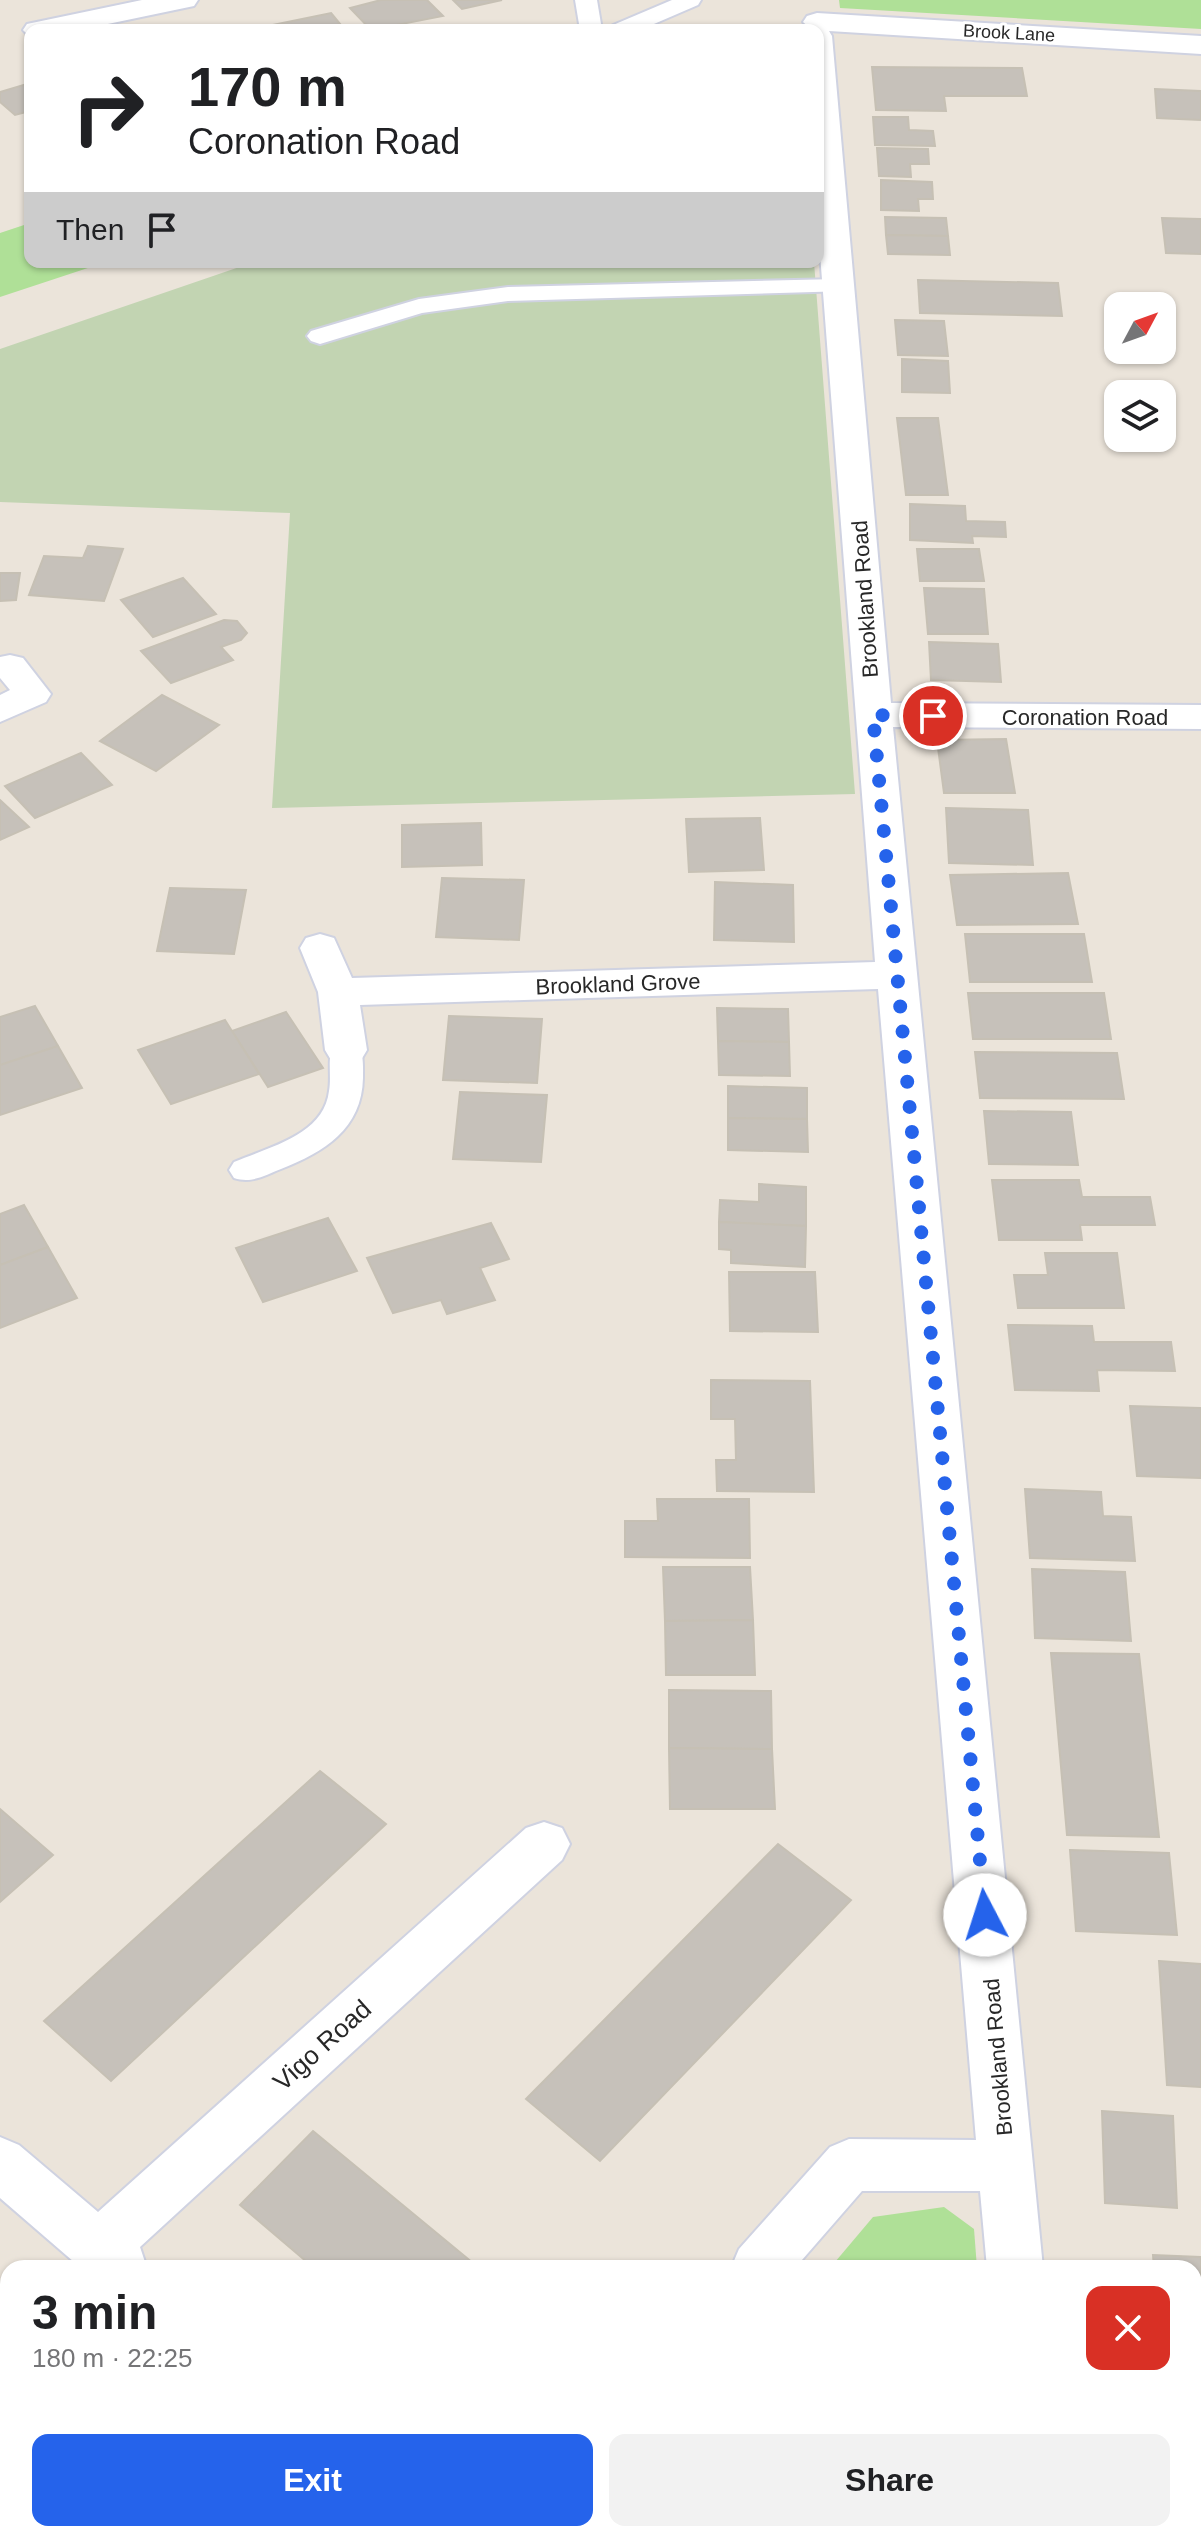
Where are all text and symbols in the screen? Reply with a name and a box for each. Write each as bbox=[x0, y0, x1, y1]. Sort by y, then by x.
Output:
street label: Brook Lane bbox=[963, 21, 1055, 45]
text: 170 m bbox=[188, 55, 347, 118]
icon: right bbox=[56, 56, 160, 160]
text: Coronation Road bbox=[188, 121, 460, 162]
icon: arrive bbox=[140, 208, 184, 252]
text: Then bbox=[56, 213, 124, 246]
north arrow bbox=[1104, 292, 1176, 364]
map controls bbox=[1104, 292, 1176, 452]
button: layers bbox=[1104, 380, 1176, 452]
street label: Brookland Road bbox=[847, 519, 883, 679]
pin bbox=[899, 682, 967, 750]
icon: arrive bbox=[911, 694, 955, 738]
street label: Coronation Road bbox=[1002, 705, 1168, 730]
street label: Brookland Grove bbox=[535, 969, 701, 999]
position arrow bbox=[943, 1873, 1027, 1957]
street label: Brookland Road bbox=[979, 1977, 1017, 2137]
street label: Vigo Road bbox=[267, 1993, 377, 2097]
text: 3 min bbox=[32, 2286, 157, 2339]
button: close bbox=[1086, 2286, 1170, 2370]
text: 180 m · 22:25 bbox=[32, 2343, 192, 2373]
button: Exit bbox=[32, 2434, 593, 2526]
button: Share bbox=[609, 2434, 1170, 2526]

